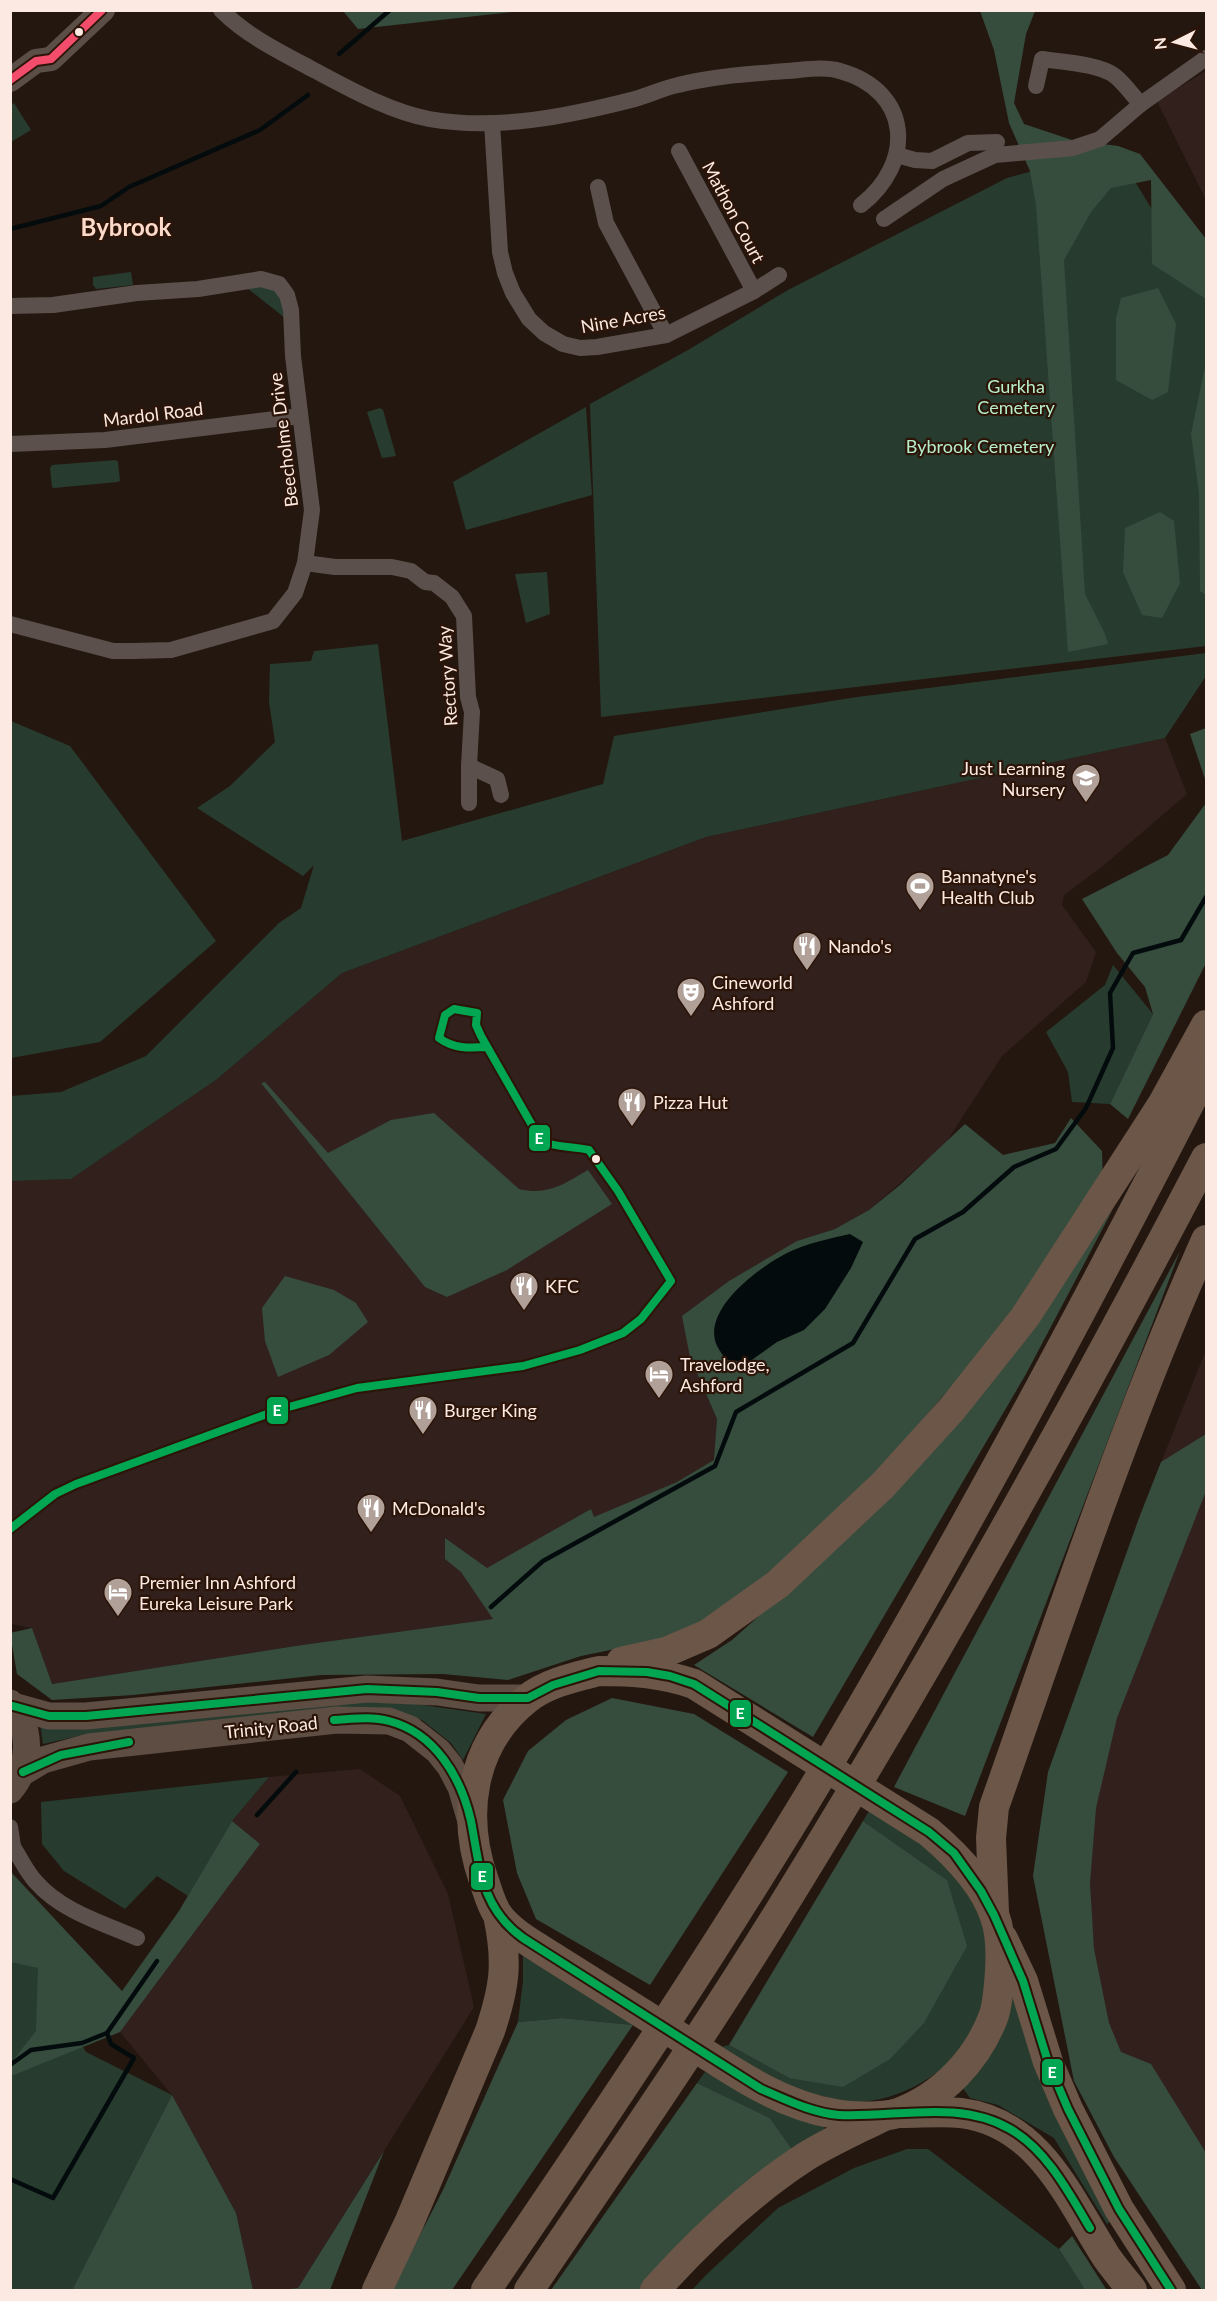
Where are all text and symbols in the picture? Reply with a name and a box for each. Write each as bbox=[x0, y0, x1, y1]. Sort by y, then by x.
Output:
north arrow bbox=[1145, 12, 1205, 72]
unlabelled marker bbox=[73, 26, 85, 38]
text: N bbox=[1149, 36, 1170, 51]
street label: Mathon Court bbox=[698, 158, 770, 267]
district label: Bybrook bbox=[81, 212, 172, 241]
street label: Nine Acres bbox=[579, 301, 667, 337]
street label: Beecholme Drive bbox=[264, 371, 302, 509]
park label: Gurkha Cemetery bbox=[977, 375, 1055, 418]
street label: Mardol Road bbox=[102, 397, 204, 431]
park label: Bybrook Cemetery bbox=[906, 435, 1055, 457]
street label: Rectory Way bbox=[432, 624, 461, 727]
place label: Just Learning Nursery bbox=[961, 757, 1066, 800]
school or university icon: Just Learning Nursery bbox=[1070, 762, 1102, 804]
place label: Bannatyne's Health Club bbox=[941, 865, 1037, 908]
sports icon: Bannatyne's Health Club bbox=[904, 870, 936, 912]
restaurant icon: Nando's bbox=[791, 930, 823, 972]
place label: Nando's bbox=[828, 935, 892, 957]
place label: Cineworld Ashford bbox=[712, 971, 793, 1014]
theatre icon: Cineworld Ashford bbox=[675, 976, 707, 1018]
restaurant icon: Pizza Hut bbox=[616, 1086, 648, 1128]
place label: Pizza Hut bbox=[653, 1091, 729, 1113]
line badge: E bbox=[528, 1124, 551, 1152]
text: E bbox=[534, 1128, 544, 1147]
unlabelled marker bbox=[590, 1153, 602, 1165]
restaurant icon: KFC bbox=[508, 1270, 540, 1312]
place label: KFC bbox=[545, 1275, 579, 1297]
place label: Travelodge, Ashford bbox=[680, 1353, 770, 1396]
hotel icon: Travelodge, Ashford bbox=[643, 1358, 675, 1400]
restaurant icon: Burger King bbox=[407, 1394, 439, 1436]
line badge: E bbox=[266, 1396, 289, 1425]
place label: Burger King bbox=[444, 1399, 537, 1421]
text: E bbox=[272, 1400, 282, 1419]
restaurant icon: McDonald's bbox=[355, 1492, 387, 1534]
place label: McDonald's bbox=[392, 1497, 486, 1519]
place label: Premier Inn Ashford Eureka Leisure Park bbox=[139, 1571, 296, 1614]
hotel icon: Premier Inn Ashford Eureka Leisure Park bbox=[102, 1576, 134, 1618]
line badge: E bbox=[729, 1699, 752, 1728]
text: E bbox=[735, 1703, 745, 1722]
street label: Trinity Road bbox=[223, 1711, 319, 1743]
line badge: E bbox=[470, 1862, 494, 1891]
text: E bbox=[477, 1866, 487, 1885]
line badge: E bbox=[1041, 2058, 1064, 2086]
text: E bbox=[1047, 2062, 1057, 2081]

